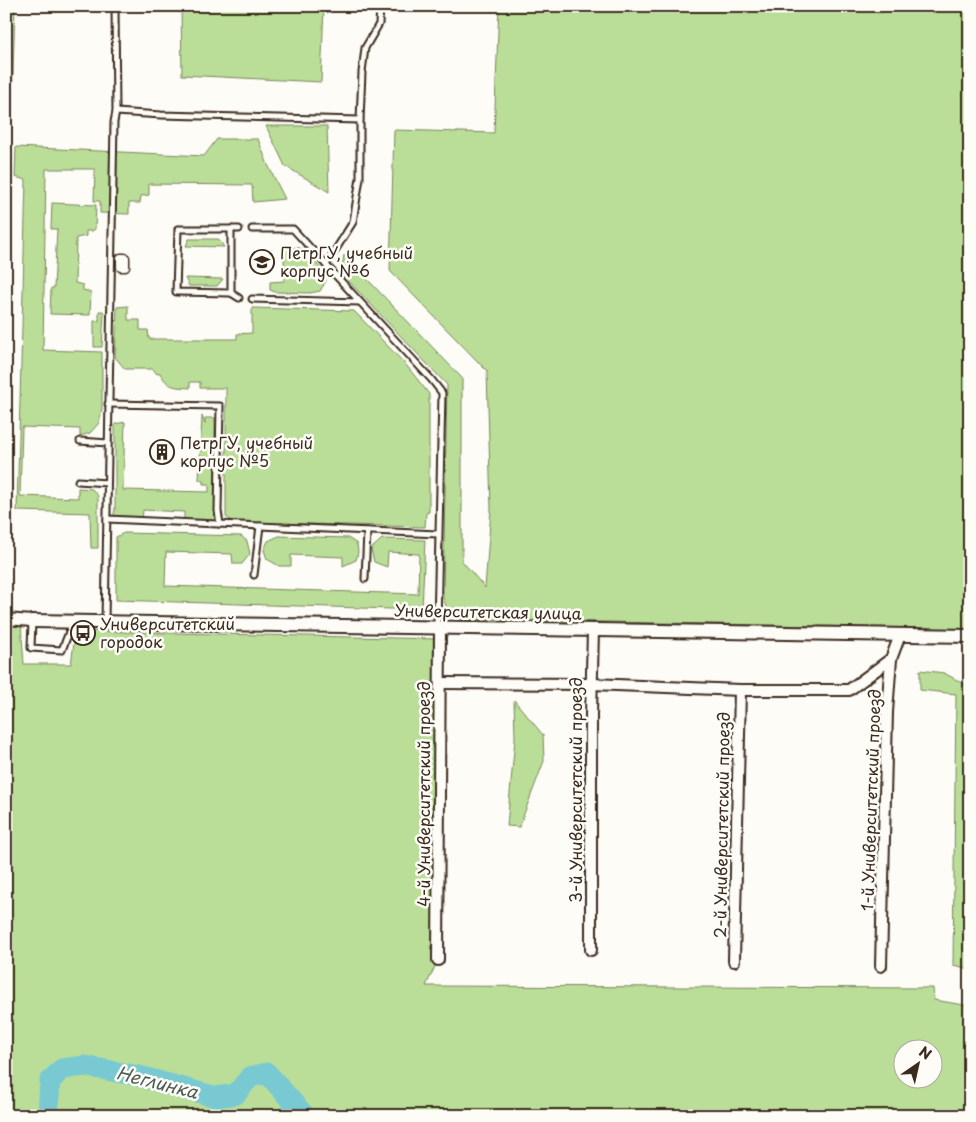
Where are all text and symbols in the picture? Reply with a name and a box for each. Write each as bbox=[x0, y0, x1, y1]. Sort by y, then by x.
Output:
place label: ПетрГУ, учебный корпус №6 bbox=[280, 240, 413, 282]
school or university icon: ПетрГУ, учебный корпус №6 bbox=[249, 249, 275, 275]
place label: ПетрГУ, учебный корпус №5 bbox=[180, 430, 313, 472]
building icon: ПетрГУ, учебный корпус №5 bbox=[149, 439, 175, 465]
street label: Университетская улица bbox=[394, 597, 582, 625]
place label: Университетский городок bbox=[100, 611, 235, 653]
bus stop icon: Университетский городок bbox=[70, 620, 96, 646]
street label: 3-й Университетский проезд bbox=[563, 677, 587, 903]
street label: 4-й Университетский проезд bbox=[411, 681, 435, 907]
street label: 1-й Университетский проезд bbox=[854, 688, 886, 911]
street label: 2-й Университетский проезд bbox=[707, 712, 735, 938]
north arrow bbox=[894, 1040, 944, 1090]
text: N bbox=[915, 1041, 936, 1065]
water label: Неглинка bbox=[114, 1058, 202, 1105]

